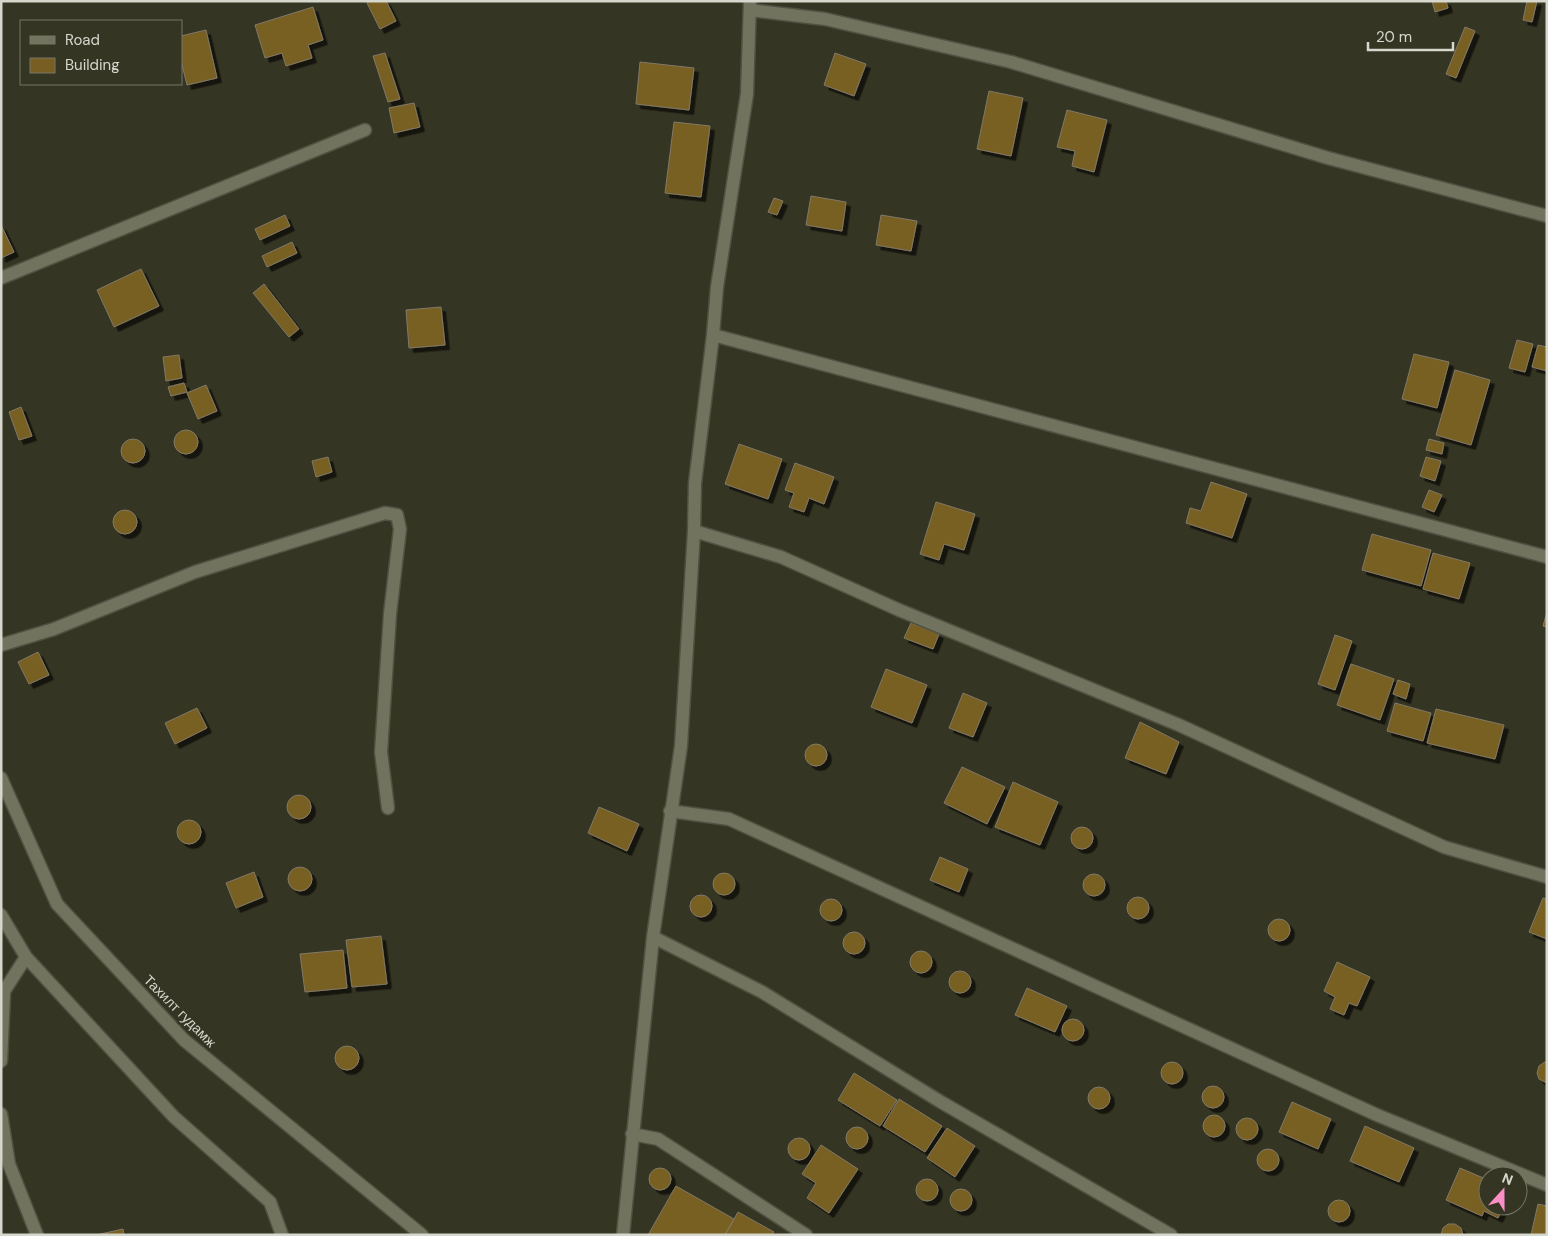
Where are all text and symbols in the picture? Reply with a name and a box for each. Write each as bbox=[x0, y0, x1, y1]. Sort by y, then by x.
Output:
legend bbox=[20, 20, 182, 85]
scale bar bbox=[1368, 20, 1453, 52]
text: 20 m bbox=[1376, 27, 1412, 47]
text: Road bbox=[65, 30, 100, 50]
text: Building bbox=[65, 55, 120, 75]
street label: Тахилт гудамж bbox=[140, 971, 221, 1052]
north arrow bbox=[1478, 1166, 1528, 1216]
text: N bbox=[1500, 1169, 1516, 1189]

